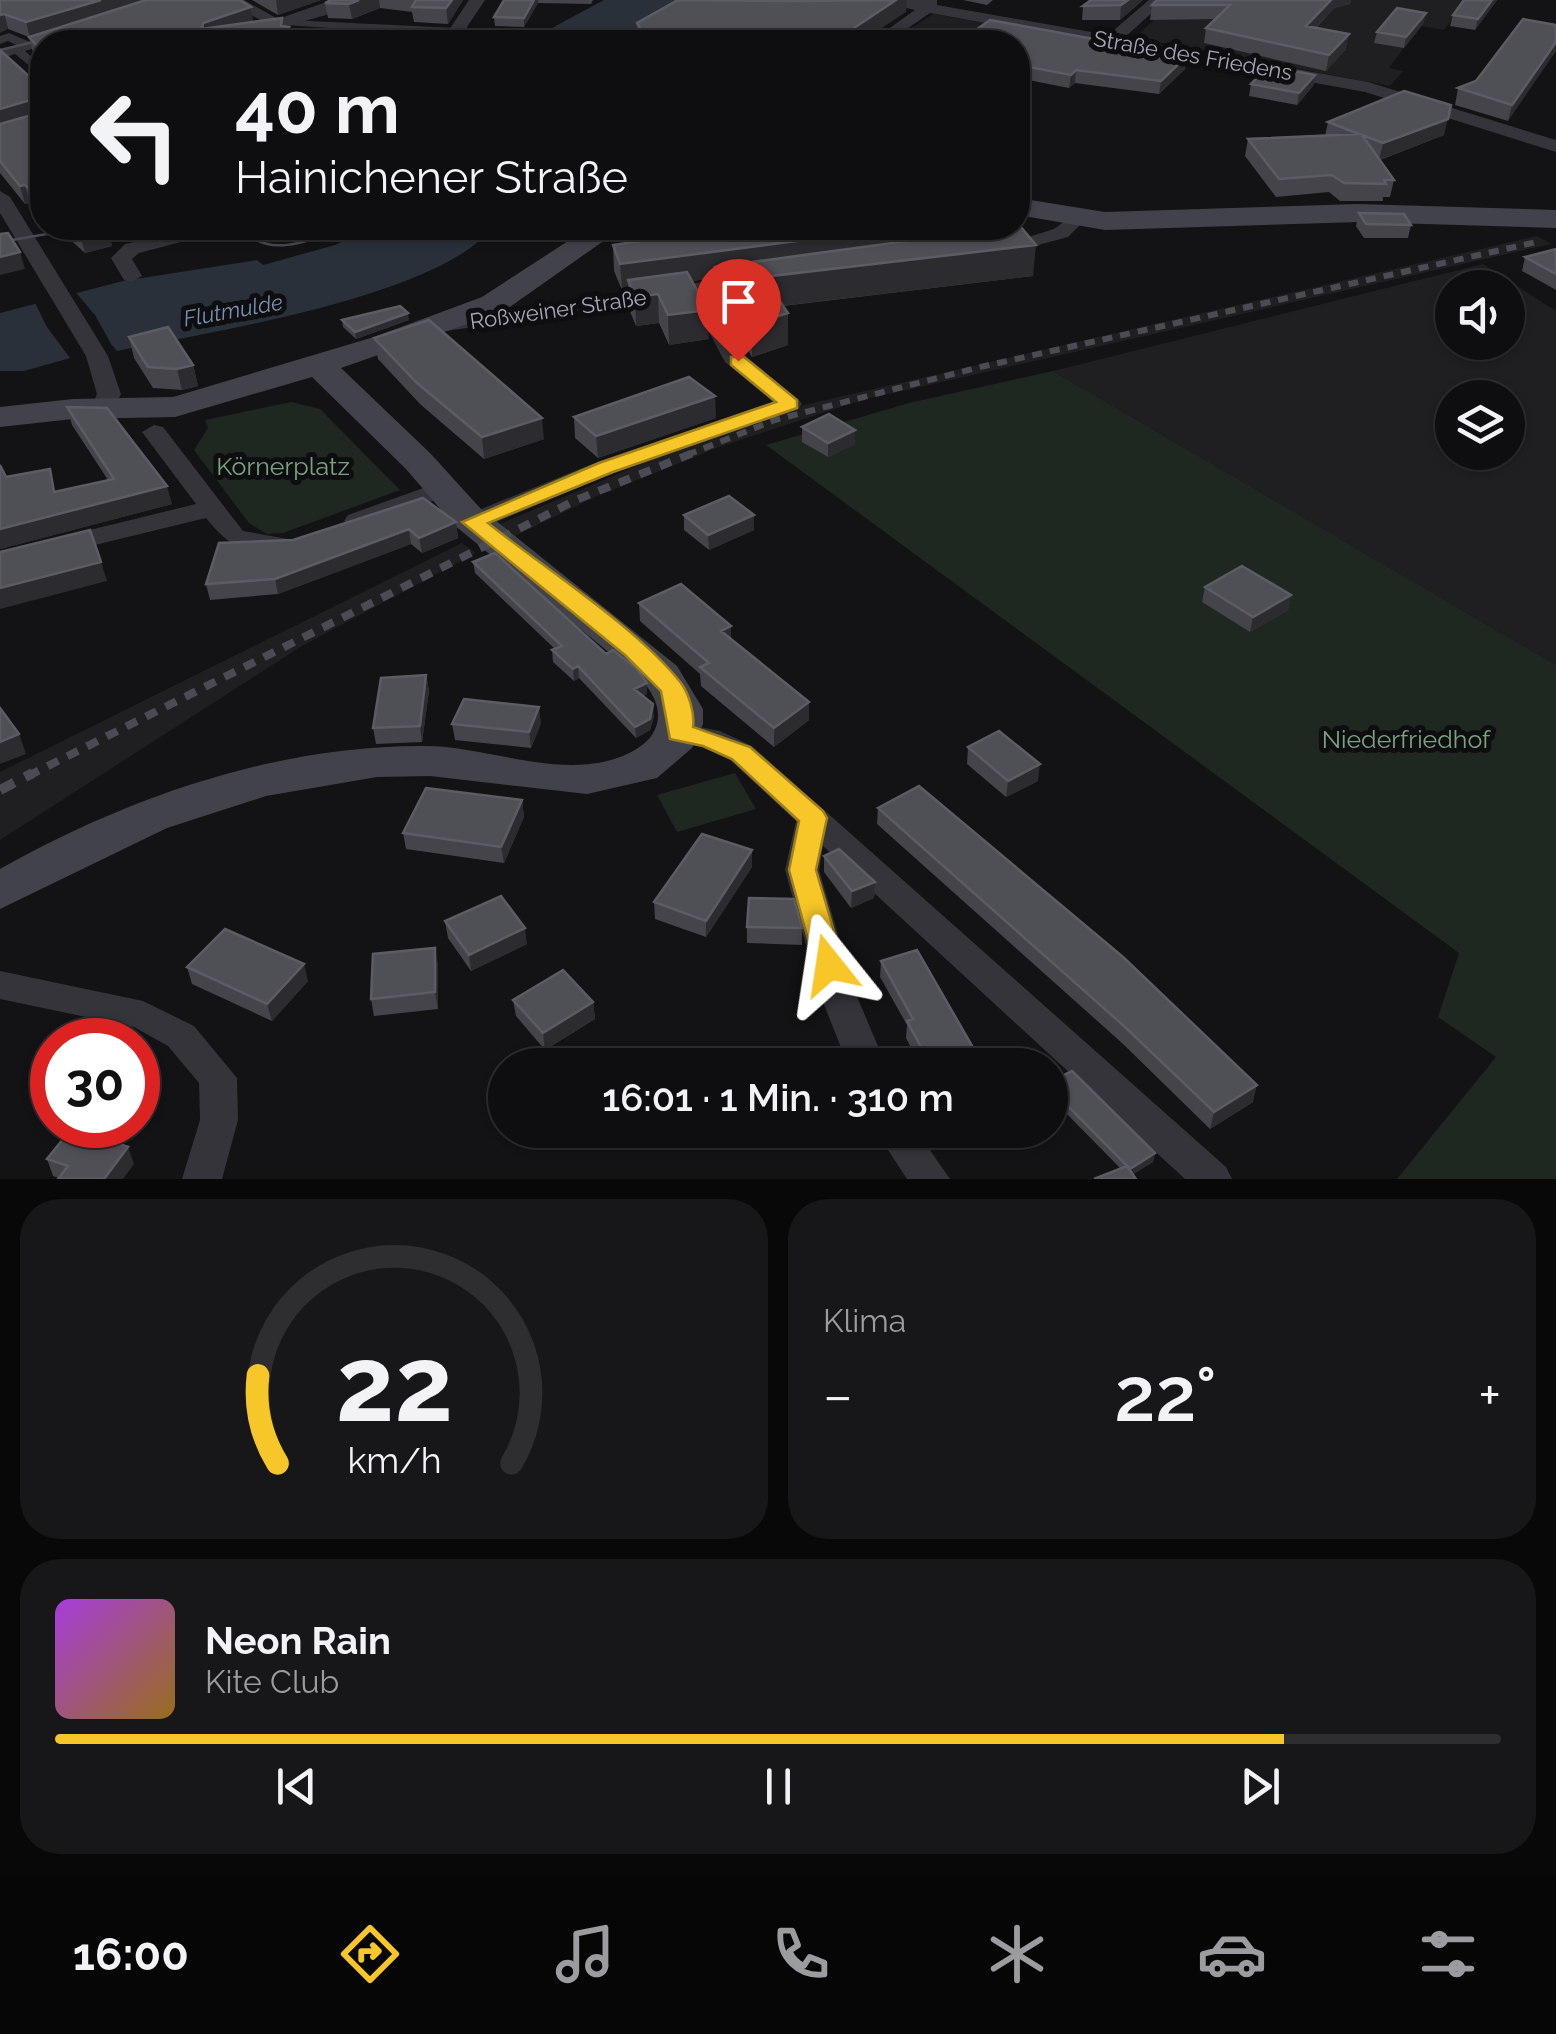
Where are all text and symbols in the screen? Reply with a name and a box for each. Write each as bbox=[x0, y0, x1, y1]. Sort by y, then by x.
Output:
street label: Straße des Friedens bbox=[1092, 25, 1294, 85]
text: 40 m bbox=[235, 67, 400, 149]
icon: left bbox=[70, 70, 200, 200]
text: Hainichener Straße bbox=[235, 151, 628, 204]
pin bbox=[696, 259, 781, 362]
map controls bbox=[1435, 270, 1525, 470]
button: sound bbox=[1435, 270, 1525, 360]
icon: arrive bbox=[711, 274, 766, 329]
street label: Roßweiner Straße bbox=[468, 284, 648, 334]
water label: Flutmulde bbox=[181, 288, 285, 332]
button: layers bbox=[1435, 380, 1525, 470]
park label: Körnerplatz bbox=[216, 451, 350, 481]
park label: Niederfriedhof bbox=[1322, 724, 1492, 754]
position arrow bbox=[777, 913, 881, 1017]
speed limit sign: 30 bbox=[30, 1018, 160, 1148]
text: 16:01 · 1 Min. · 310 m bbox=[602, 1075, 954, 1120]
text: Klima bbox=[823, 1302, 906, 1339]
text: 22 bbox=[335, 1323, 453, 1445]
text: 22° bbox=[1114, 1350, 1217, 1439]
text: − bbox=[823, 1363, 853, 1428]
text: + bbox=[1478, 1363, 1501, 1428]
text: km/h bbox=[347, 1439, 441, 1481]
text: Neon Rain bbox=[205, 1618, 391, 1663]
text: Kite Club bbox=[205, 1663, 339, 1700]
icon: previous bbox=[269, 1759, 324, 1814]
icon: pause bbox=[751, 1759, 806, 1814]
icon: next bbox=[1233, 1759, 1288, 1814]
icon: directions bbox=[335, 1919, 405, 1989]
icon: music bbox=[550, 1919, 620, 1989]
icon: phone bbox=[766, 1919, 836, 1989]
icon: climate bbox=[982, 1919, 1052, 1989]
icon: car bbox=[1197, 1919, 1267, 1989]
icon: filters bbox=[1413, 1919, 1483, 1989]
text: 16:00 bbox=[73, 1928, 189, 1981]

